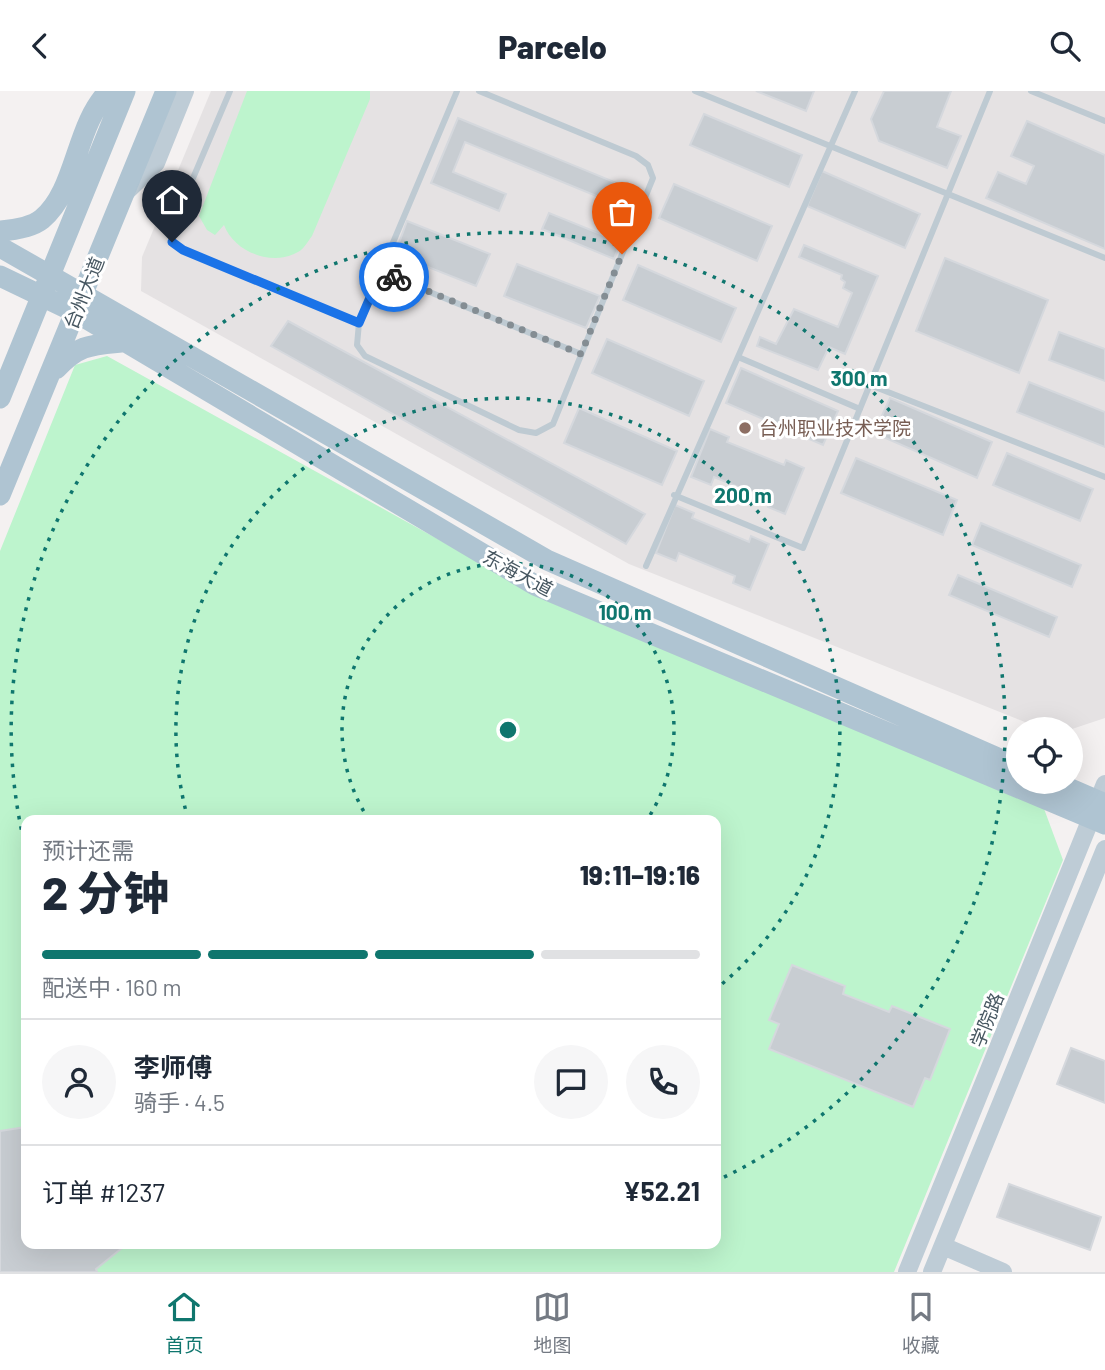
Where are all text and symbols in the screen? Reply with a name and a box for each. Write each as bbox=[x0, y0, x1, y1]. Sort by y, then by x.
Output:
icon: back bbox=[21, 27, 59, 65]
text: Parcelo bbox=[498, 27, 607, 65]
icon: search bbox=[1046, 27, 1084, 65]
pin bbox=[142, 170, 202, 242]
icon: home bbox=[153, 181, 191, 219]
pin bbox=[592, 182, 652, 254]
icon: bag bbox=[603, 193, 641, 231]
courier bbox=[359, 242, 429, 312]
street label: 台州大道 bbox=[59, 253, 108, 332]
icon: bike bbox=[375, 258, 413, 296]
text: 300 m bbox=[830, 365, 888, 390]
place label: 台州职业技术学院 bbox=[759, 416, 911, 439]
marker: 台州职业技术学院 bbox=[737, 420, 753, 436]
text: 200 m bbox=[714, 482, 772, 507]
street label: 东海大道 bbox=[479, 545, 557, 601]
text: 100 m bbox=[598, 599, 652, 624]
map controls bbox=[1006, 717, 1083, 794]
button: locate bbox=[1006, 717, 1083, 794]
centre of rings bbox=[496, 718, 520, 742]
text: 预计还需 bbox=[42, 836, 134, 864]
text: 19:11–19:16 bbox=[580, 859, 700, 890]
text: 2 分钟 bbox=[42, 864, 169, 919]
text: 配送中 · 160 m bbox=[42, 973, 182, 1001]
street label: 学院路 bbox=[965, 989, 1008, 1051]
button: person bbox=[42, 1045, 116, 1119]
button: chat bbox=[534, 1045, 608, 1119]
button: phone bbox=[626, 1045, 700, 1119]
text: 李师傅 bbox=[134, 1051, 212, 1082]
text: 骑手 · 4.5 bbox=[134, 1088, 225, 1116]
text: ¥52.21 bbox=[623, 1175, 700, 1206]
text: 订单 #1237 bbox=[42, 1176, 165, 1207]
tab: 首页 bbox=[165, 1288, 203, 1357]
tab: 地图 bbox=[533, 1288, 572, 1357]
tab: 收藏 bbox=[902, 1288, 940, 1357]

